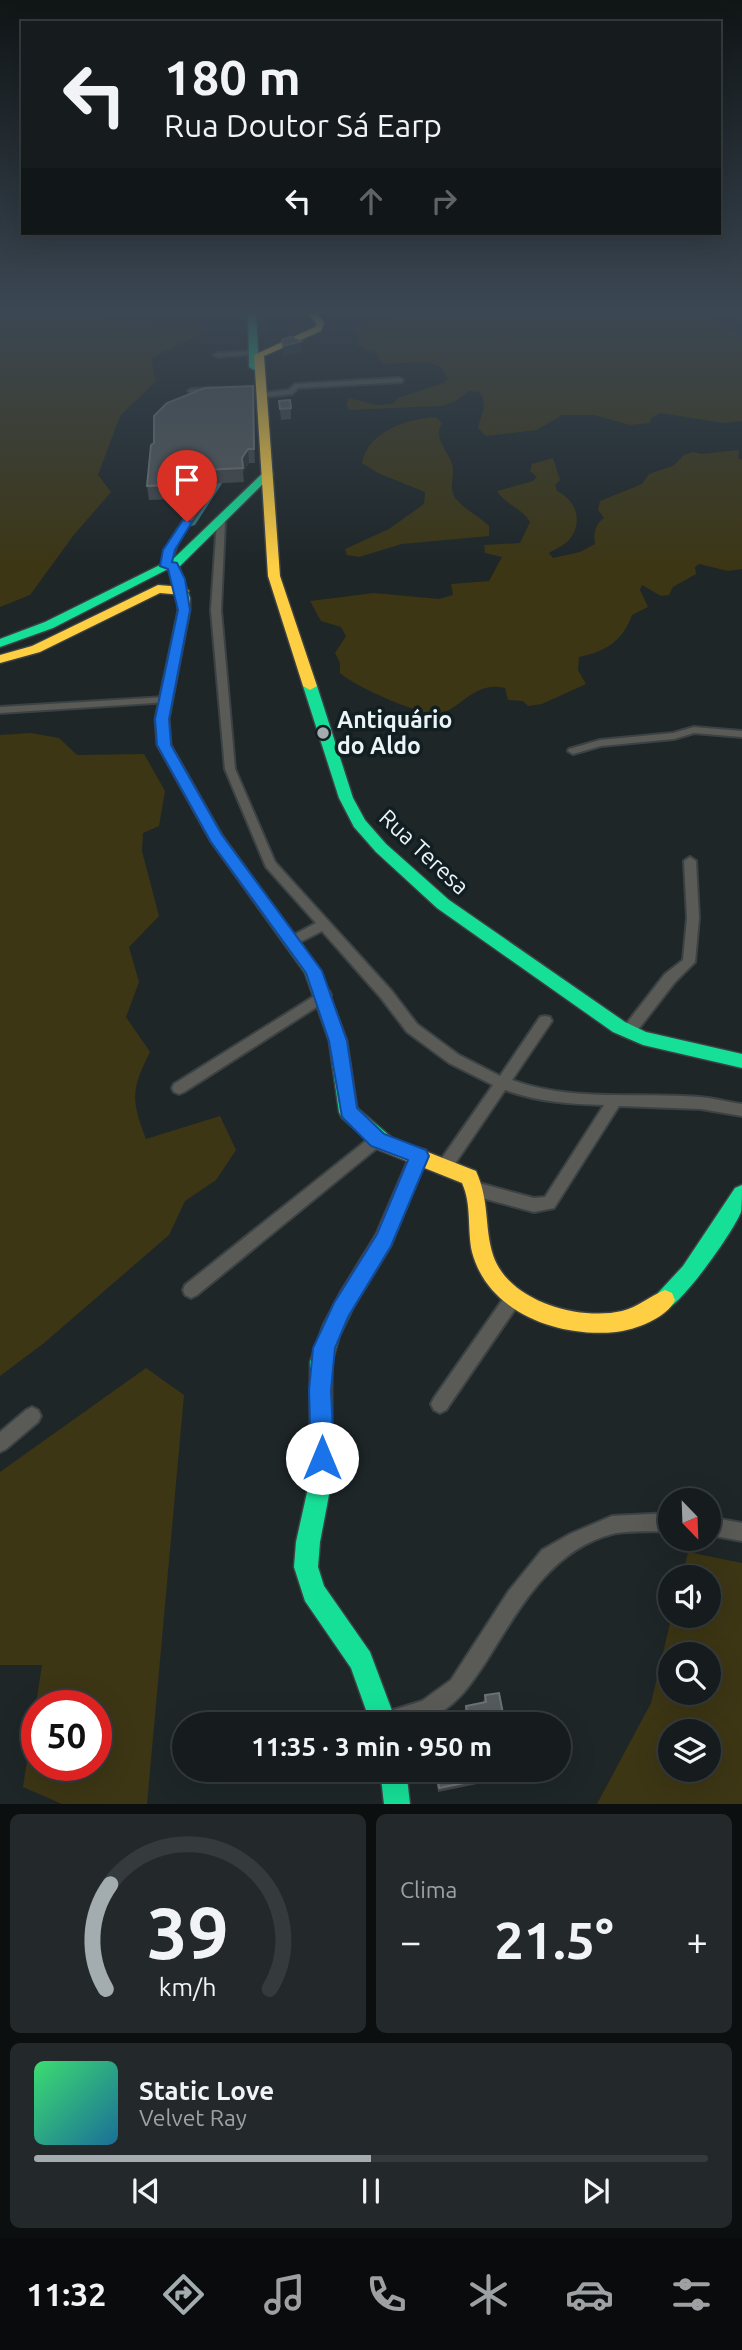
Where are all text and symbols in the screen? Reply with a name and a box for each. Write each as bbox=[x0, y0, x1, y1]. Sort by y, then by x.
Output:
icon: left bbox=[49, 49, 140, 140]
text: 180 m bbox=[164, 49, 301, 104]
text: Rua Doutor Sá Earp bbox=[164, 107, 442, 143]
icon: left bbox=[279, 182, 317, 220]
icon: ahead bbox=[352, 182, 390, 220]
icon: right bbox=[425, 182, 463, 220]
pin bbox=[157, 450, 217, 522]
icon: arrive bbox=[168, 461, 206, 499]
place label: Antiquário do Aldo bbox=[337, 707, 452, 758]
marker: Antiquário do Aldo bbox=[315, 725, 331, 741]
street label: Rua Teresa bbox=[375, 804, 474, 899]
position arrow bbox=[285, 1421, 359, 1495]
north arrow bbox=[658, 1488, 721, 1550]
map controls bbox=[658, 1488, 721, 1782]
button: sound bbox=[658, 1565, 721, 1628]
button: search bbox=[658, 1642, 721, 1705]
speed limit sign: 50 bbox=[21, 1690, 112, 1781]
button: layers bbox=[658, 1719, 721, 1782]
text: 11:35 · 3 min · 950 m bbox=[251, 1732, 492, 1761]
text: Clima bbox=[400, 1877, 457, 1902]
text: 39 bbox=[147, 1892, 229, 1974]
text: 21.5° bbox=[494, 1911, 614, 1969]
text: − bbox=[400, 1920, 421, 1962]
text: + bbox=[687, 1920, 708, 1962]
text: km/h bbox=[159, 1973, 217, 2001]
text: Static Love bbox=[139, 2076, 274, 2105]
text: Velvet Ray bbox=[139, 2105, 247, 2130]
icon: previous bbox=[127, 2172, 165, 2210]
icon: pause bbox=[352, 2172, 390, 2210]
icon: next bbox=[577, 2172, 615, 2210]
icon: directions bbox=[159, 2270, 208, 2319]
icon: music bbox=[260, 2270, 309, 2319]
icon: phone bbox=[362, 2270, 411, 2319]
icon: climate bbox=[464, 2270, 513, 2319]
icon: car bbox=[565, 2270, 614, 2319]
icon: filters bbox=[667, 2270, 716, 2319]
text: 11:32 bbox=[26, 2276, 106, 2312]

